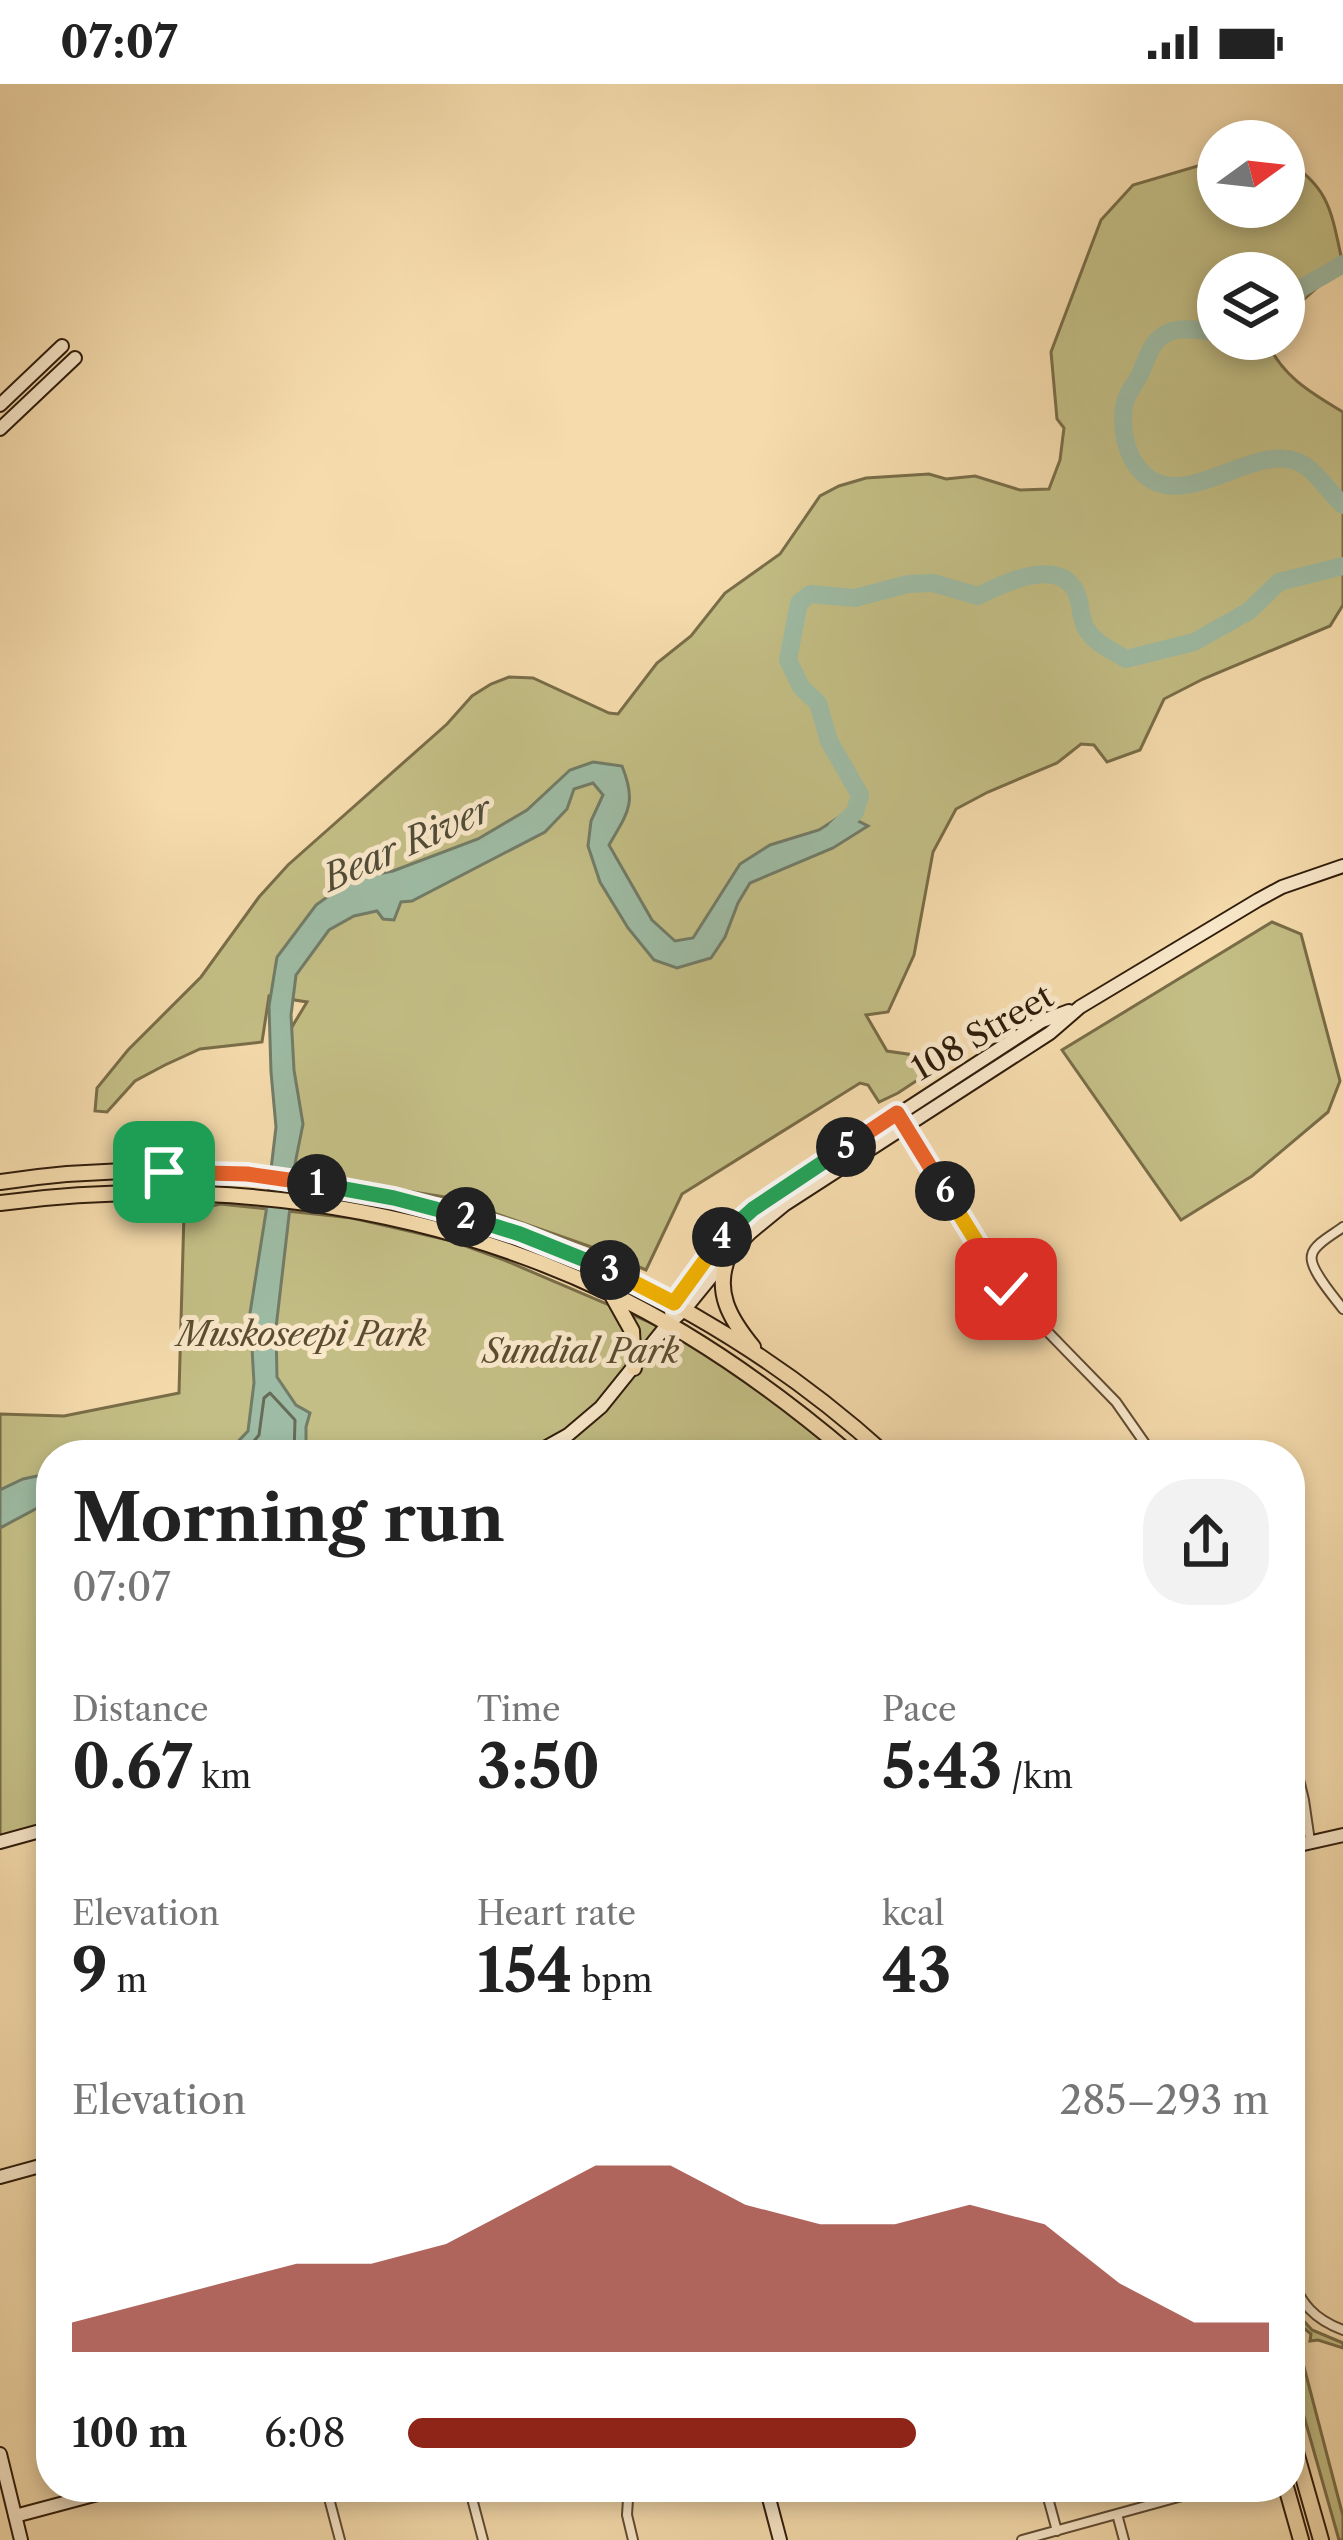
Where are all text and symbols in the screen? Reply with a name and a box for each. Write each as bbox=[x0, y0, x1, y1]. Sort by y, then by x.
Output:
text: 07:07 bbox=[60, 14, 178, 70]
north arrow bbox=[1197, 120, 1305, 228]
map controls bbox=[1197, 120, 1305, 360]
button: layers bbox=[1197, 252, 1305, 360]
water label: Bear River bbox=[313, 785, 501, 901]
street label: 108 Street bbox=[904, 975, 1061, 1089]
pin: 5 bbox=[816, 1117, 876, 1177]
pin bbox=[113, 1121, 215, 1223]
text: 5 bbox=[837, 1126, 855, 1167]
icon: arrive bbox=[131, 1139, 197, 1205]
pin: 1 bbox=[287, 1154, 347, 1214]
pin: 6 bbox=[915, 1161, 975, 1221]
text: 1 bbox=[310, 1163, 324, 1204]
text: 6 bbox=[935, 1170, 955, 1211]
pin: 2 bbox=[436, 1187, 496, 1247]
text: 2 bbox=[456, 1196, 476, 1237]
pin: 4 bbox=[692, 1207, 752, 1267]
text: 4 bbox=[712, 1216, 732, 1257]
pin bbox=[955, 1238, 1057, 1340]
pin: 3 bbox=[580, 1240, 640, 1300]
text: 3 bbox=[601, 1249, 619, 1290]
icon: check bbox=[973, 1256, 1039, 1322]
park label: Muskoseepi Park bbox=[173, 1314, 427, 1355]
park label: Sundial Park bbox=[481, 1331, 679, 1372]
text: Morning run bbox=[72, 1477, 505, 1558]
button: share bbox=[1143, 1479, 1269, 1605]
text: 07:07 bbox=[72, 1563, 171, 1611]
text: Distance bbox=[72, 1689, 209, 1730]
text: Time bbox=[477, 1689, 560, 1730]
text: Pace bbox=[882, 1689, 957, 1730]
text: 0.67 bbox=[72, 1730, 193, 1804]
text: 3:50 bbox=[477, 1730, 600, 1804]
text: 5:43 bbox=[882, 1730, 1002, 1804]
text: km bbox=[193, 1756, 251, 1797]
text: /km bbox=[1002, 1756, 1073, 1797]
text: Elevation bbox=[72, 1893, 219, 1934]
text: Heart rate bbox=[477, 1893, 636, 1934]
text: kcal bbox=[882, 1893, 944, 1934]
text: 9 bbox=[72, 1934, 108, 2008]
text: 154 bbox=[477, 1934, 573, 2008]
text: 43 bbox=[882, 1934, 951, 2008]
text: m bbox=[108, 1960, 147, 2001]
text: bpm bbox=[573, 1960, 652, 2001]
text: Elevation bbox=[72, 2076, 246, 2124]
text: 285–293 m bbox=[1060, 2076, 1269, 2124]
text: 100 m bbox=[72, 2409, 188, 2457]
text: 6:08 bbox=[264, 2409, 346, 2457]

